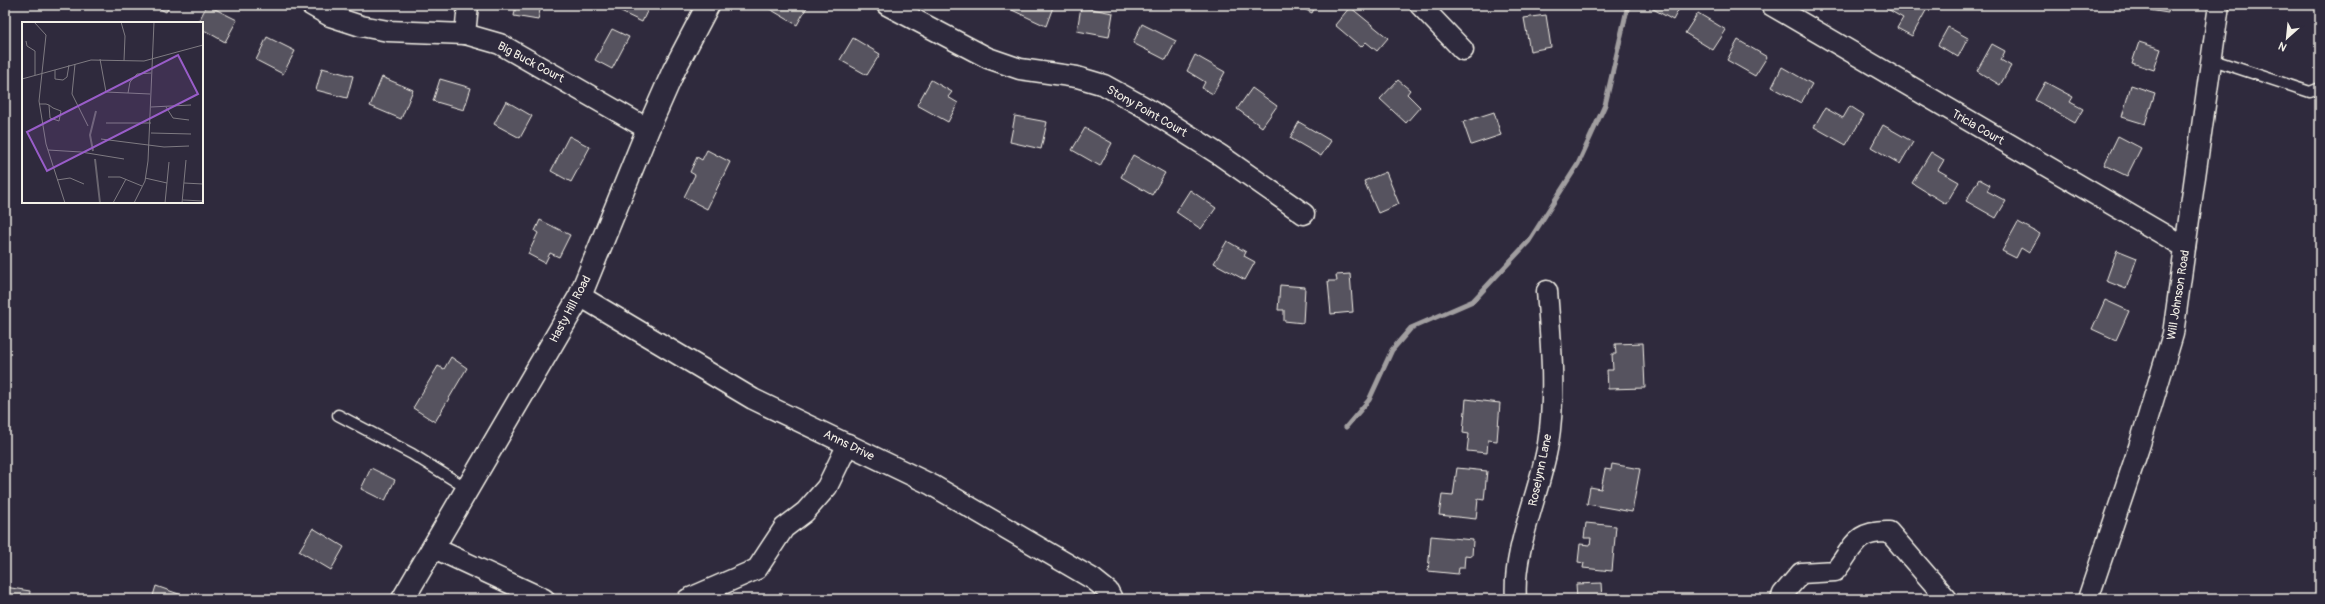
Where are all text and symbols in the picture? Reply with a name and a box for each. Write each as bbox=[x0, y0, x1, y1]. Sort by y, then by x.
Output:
north arrow bbox=[2267, 18, 2307, 58]
inset map bbox=[22, 22, 203, 203]
street label: Big Buck Court bbox=[495, 39, 567, 86]
text: N bbox=[2276, 39, 2289, 54]
street label: Stony Point Court bbox=[1104, 82, 1190, 141]
street label: Tricia Court bbox=[1949, 106, 2007, 149]
street label: Will Johnson Road bbox=[2164, 249, 2193, 341]
street label: Hasty Hill Road bbox=[546, 273, 594, 345]
street label: Anns Drive bbox=[821, 427, 877, 464]
street label: Roselynn Lane bbox=[1526, 433, 1555, 508]

